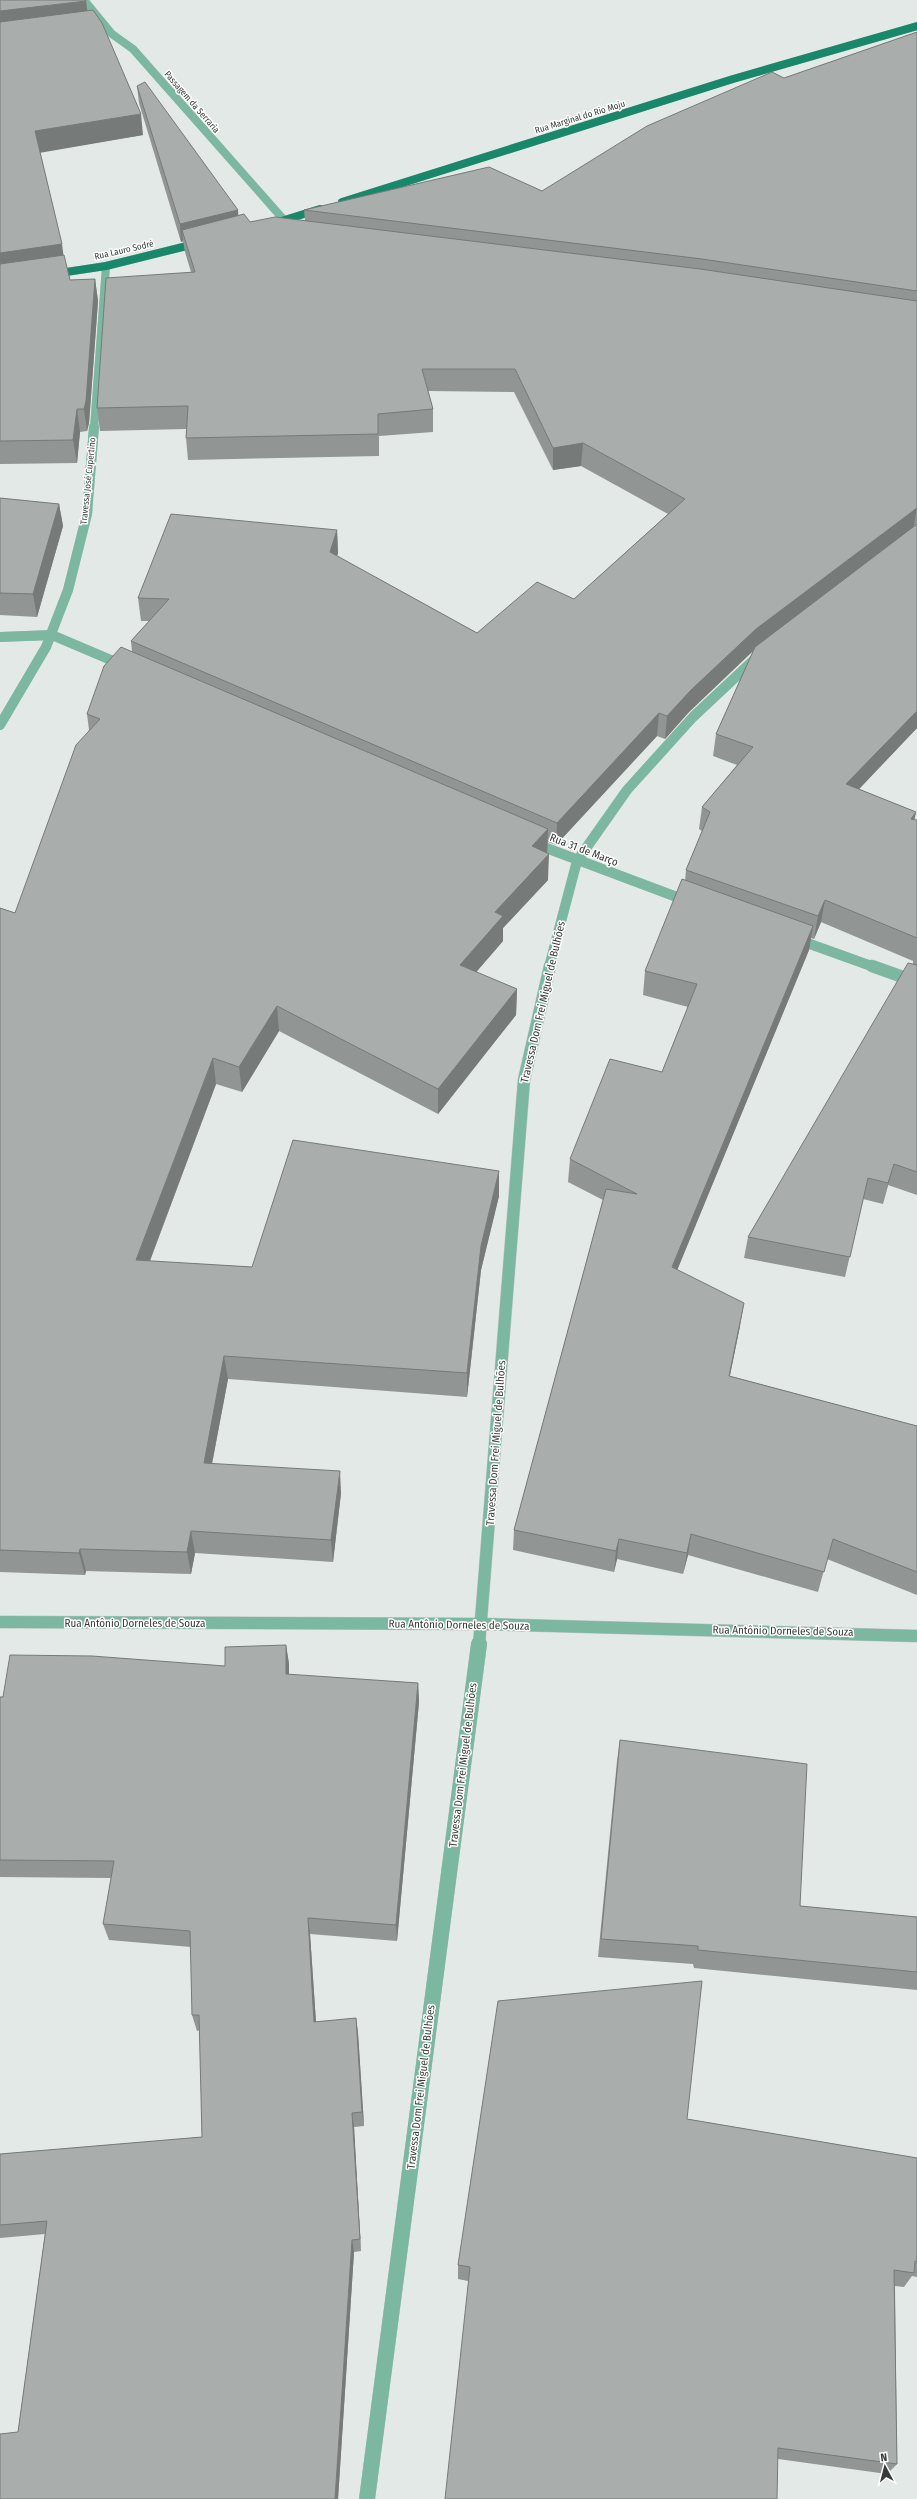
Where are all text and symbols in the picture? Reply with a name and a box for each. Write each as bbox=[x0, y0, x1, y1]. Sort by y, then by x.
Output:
street label: Passagem da Serraria bbox=[162, 69, 222, 135]
street label: Rua Marginal do Rio Moju bbox=[534, 99, 626, 135]
street label: Rua Lauro Sodré bbox=[94, 238, 155, 262]
street label: Travessa José Cupertino bbox=[78, 437, 98, 525]
street label: Rua 31 de Março bbox=[548, 831, 620, 869]
street label: Travessa Dom Frei Miguel de Bulhões bbox=[518, 920, 568, 1084]
street label: Travessa Dom Frei Miguel de Bulhões bbox=[484, 1360, 508, 1526]
street label: Rua Antônio Dorneles de Souza bbox=[65, 1617, 205, 1630]
street label: Rua Antônio Dorneles de Souza bbox=[388, 1617, 530, 1633]
street label: Rua Antônio Dorneles de Souza bbox=[712, 1623, 854, 1639]
street label: Travessa Dom Frei Miguel de Bulhões bbox=[446, 1682, 480, 1848]
street label: Travessa Dom Frei Miguel de Bulhões bbox=[404, 2004, 438, 2170]
north arrow bbox=[865, 2447, 905, 2487]
text: N bbox=[880, 2451, 888, 2464]

